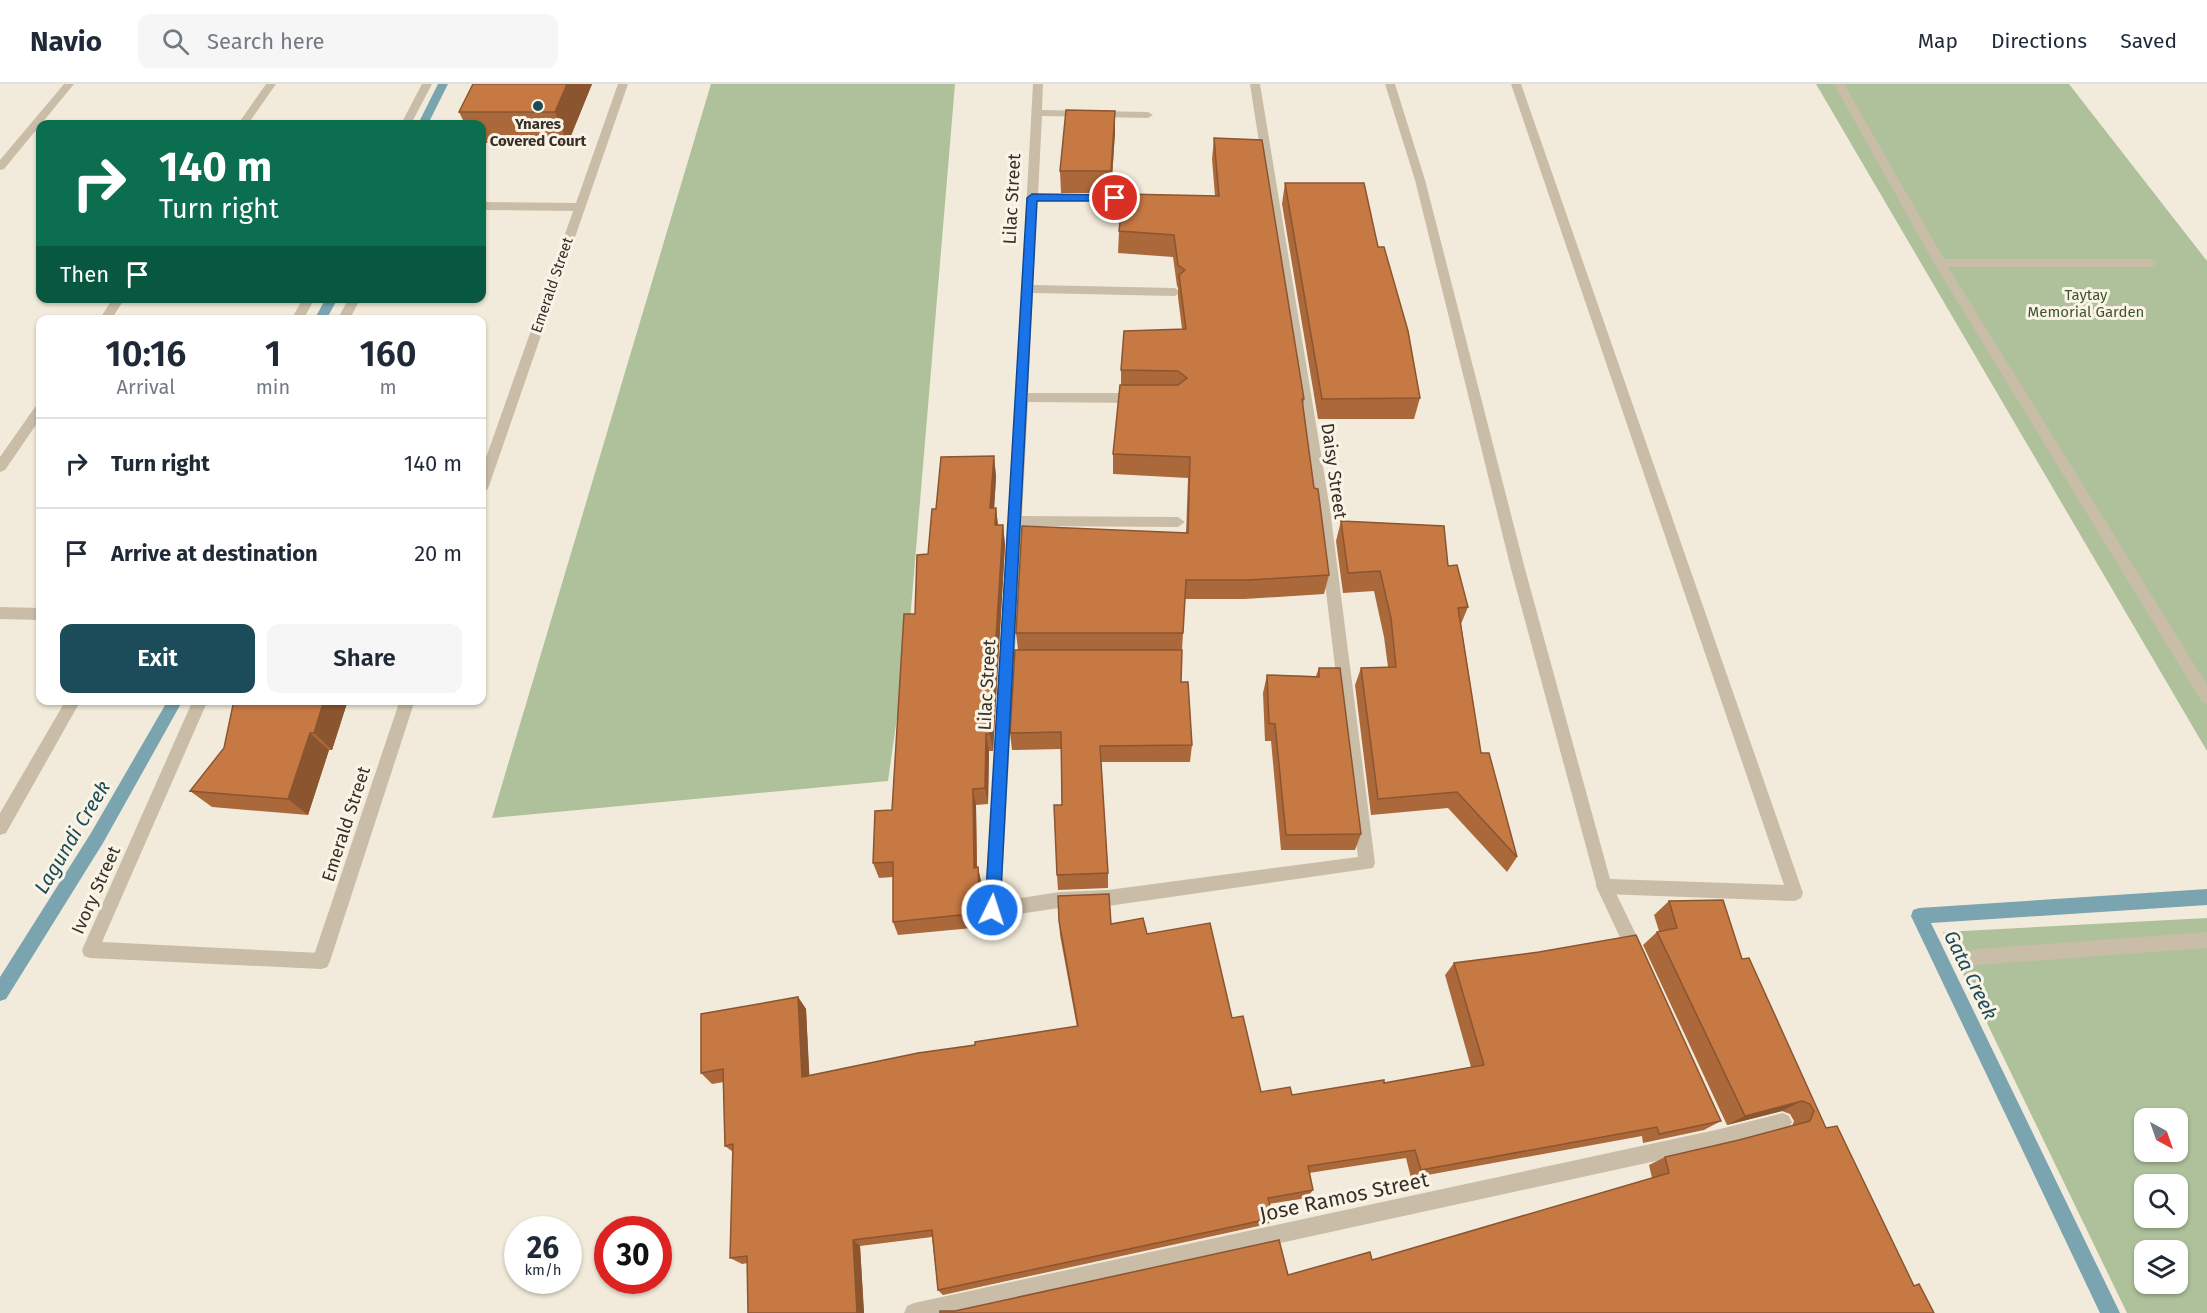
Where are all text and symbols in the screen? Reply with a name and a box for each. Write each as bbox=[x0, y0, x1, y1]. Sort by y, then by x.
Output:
search box bbox=[138, 14, 558, 68]
text: Navio bbox=[30, 25, 102, 58]
icon: search bbox=[159, 25, 192, 58]
text: Search here bbox=[207, 28, 325, 55]
text: Map bbox=[1918, 28, 1958, 54]
text: Directions bbox=[1991, 28, 2087, 54]
text: Saved bbox=[2120, 28, 2177, 54]
marker: Ynares Covered Court bbox=[531, 99, 545, 113]
place label: Ynares Covered Court bbox=[490, 115, 587, 150]
text: 140 m bbox=[159, 142, 272, 192]
icon: right bbox=[60, 144, 138, 222]
street label: Lilac Street bbox=[999, 152, 1025, 245]
pin bbox=[1089, 172, 1140, 223]
icon: arrive bbox=[1098, 181, 1131, 214]
text: Turn right bbox=[159, 193, 279, 225]
street label: Emerald Street bbox=[527, 234, 577, 335]
icon: arrive bbox=[121, 258, 154, 291]
text: Then bbox=[60, 261, 109, 288]
park label: Taytay Memorial Garden bbox=[2028, 286, 2144, 321]
text: 10:16 bbox=[105, 332, 186, 376]
text: 1 bbox=[265, 332, 281, 376]
text: 160 bbox=[359, 332, 417, 376]
text: Arrival bbox=[117, 375, 175, 399]
text: min bbox=[256, 375, 290, 399]
text: m bbox=[379, 375, 397, 399]
street label: Daisy Street bbox=[1316, 422, 1352, 521]
icon: right bbox=[60, 447, 93, 480]
text: Turn right bbox=[111, 450, 210, 477]
text: 140 m bbox=[404, 450, 462, 477]
icon: arrive bbox=[60, 537, 93, 570]
text: Arrive at destination bbox=[111, 540, 318, 567]
text: 20 m bbox=[414, 540, 462, 567]
button: Exit bbox=[60, 624, 255, 693]
button: Share bbox=[267, 624, 462, 693]
street label: Lilac Street bbox=[974, 638, 1000, 731]
street label: Emerald Street bbox=[317, 763, 375, 885]
water label: Lagundi Creek bbox=[29, 776, 115, 898]
street label: Ivory Street bbox=[67, 842, 125, 937]
position arrow bbox=[960, 878, 1024, 942]
water label: Gata Creek bbox=[1939, 926, 2003, 1024]
north arrow bbox=[2134, 1108, 2188, 1162]
map controls bbox=[2134, 1108, 2188, 1294]
street label: Jose Ramos Street bbox=[1257, 1166, 1431, 1228]
button: search bbox=[2134, 1174, 2188, 1228]
speed limit sign: 30 bbox=[594, 1216, 672, 1294]
text: 26 bbox=[527, 1230, 559, 1266]
button: layers bbox=[2134, 1240, 2188, 1294]
text: km/h bbox=[524, 1261, 562, 1279]

